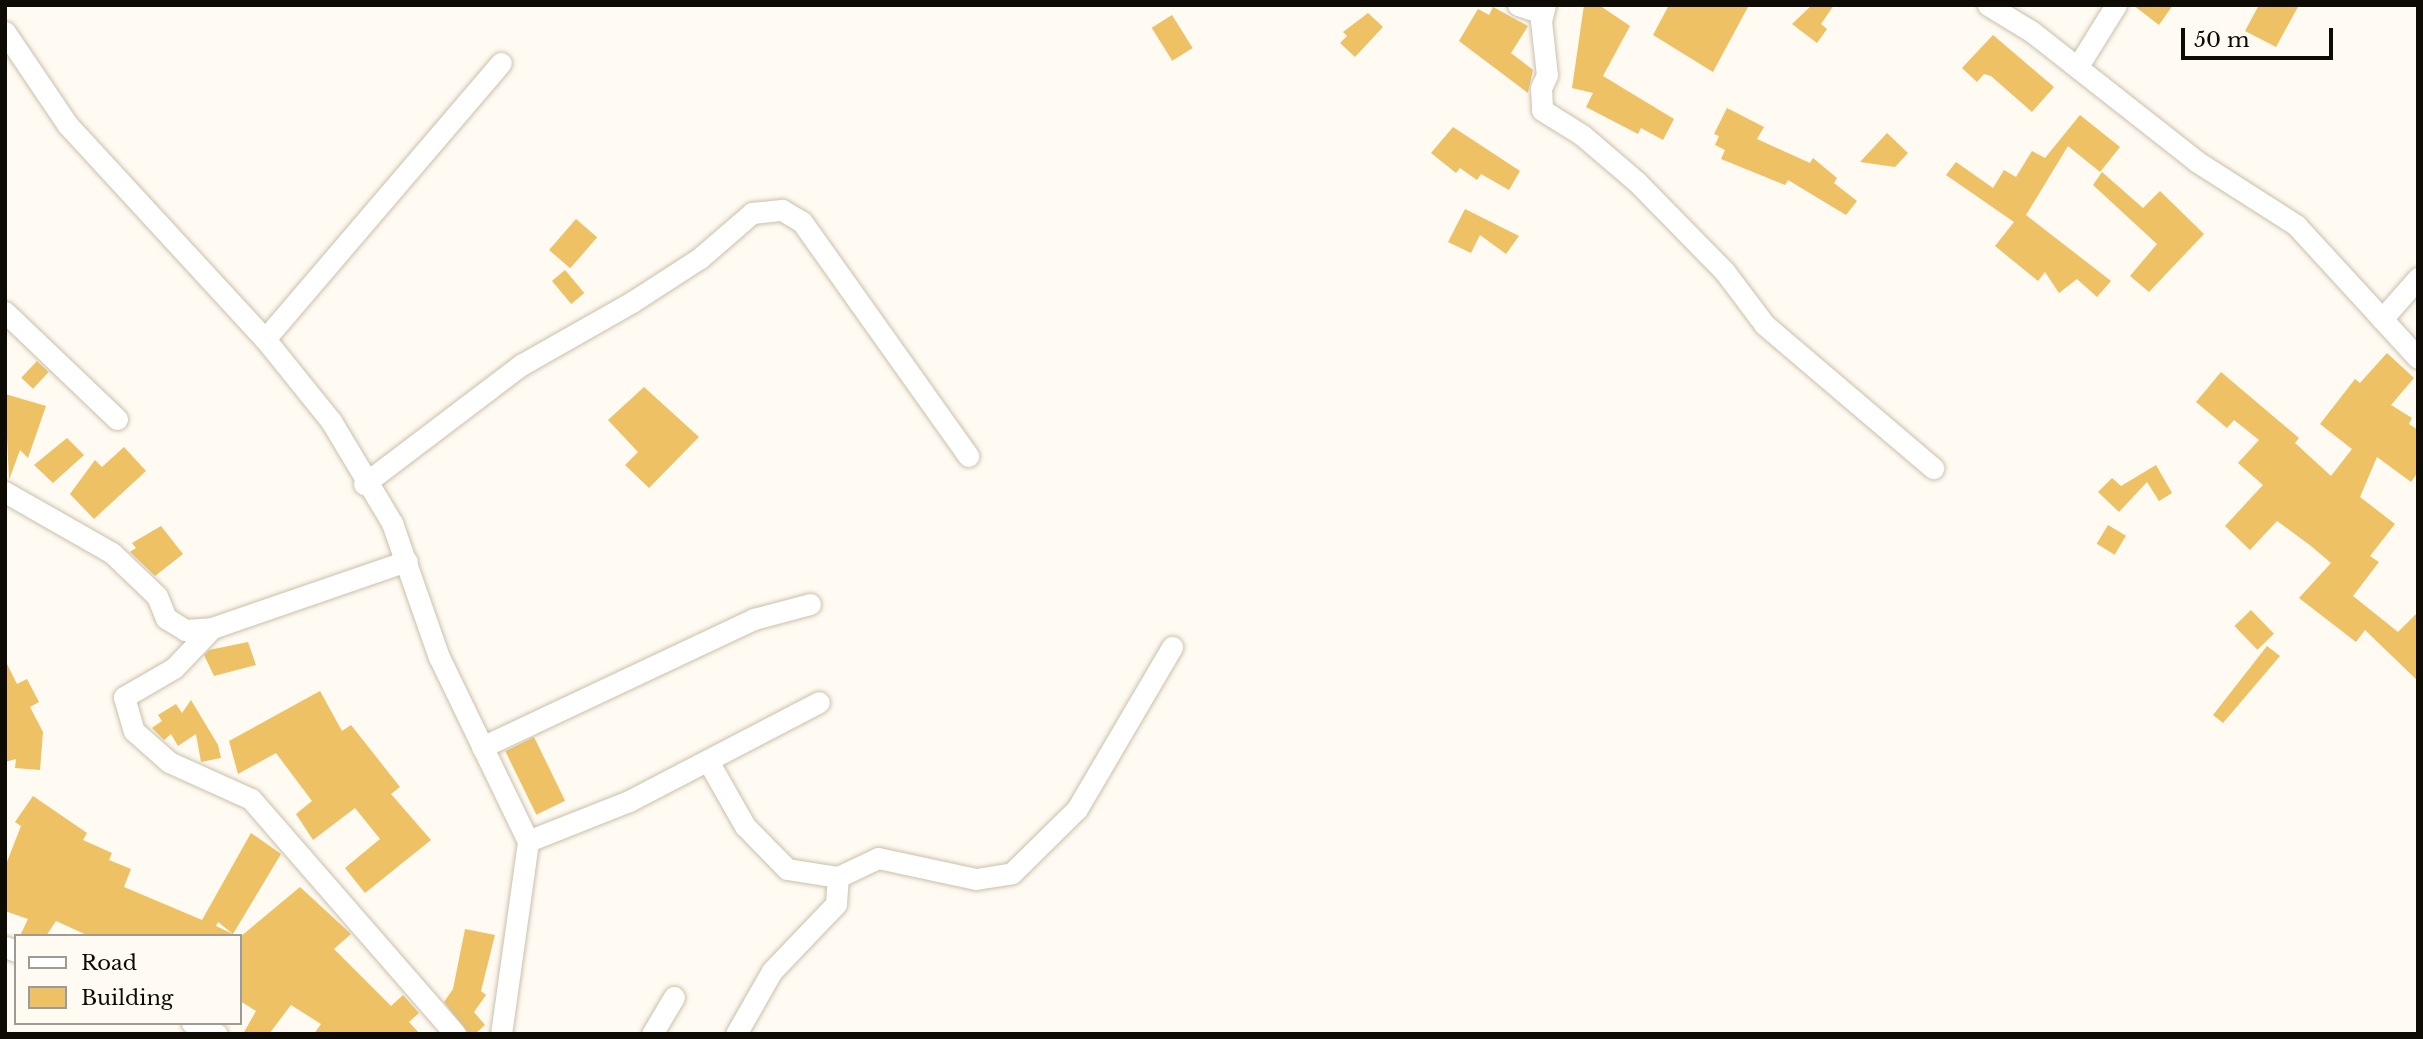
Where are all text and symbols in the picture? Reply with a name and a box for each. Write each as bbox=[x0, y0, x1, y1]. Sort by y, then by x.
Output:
scale bar bbox=[2185, 14, 2337, 58]
text: 50 m bbox=[2194, 27, 2249, 53]
legend bbox=[14, 934, 242, 1025]
text: Road bbox=[81, 950, 137, 976]
text: Building bbox=[81, 985, 173, 1011]

